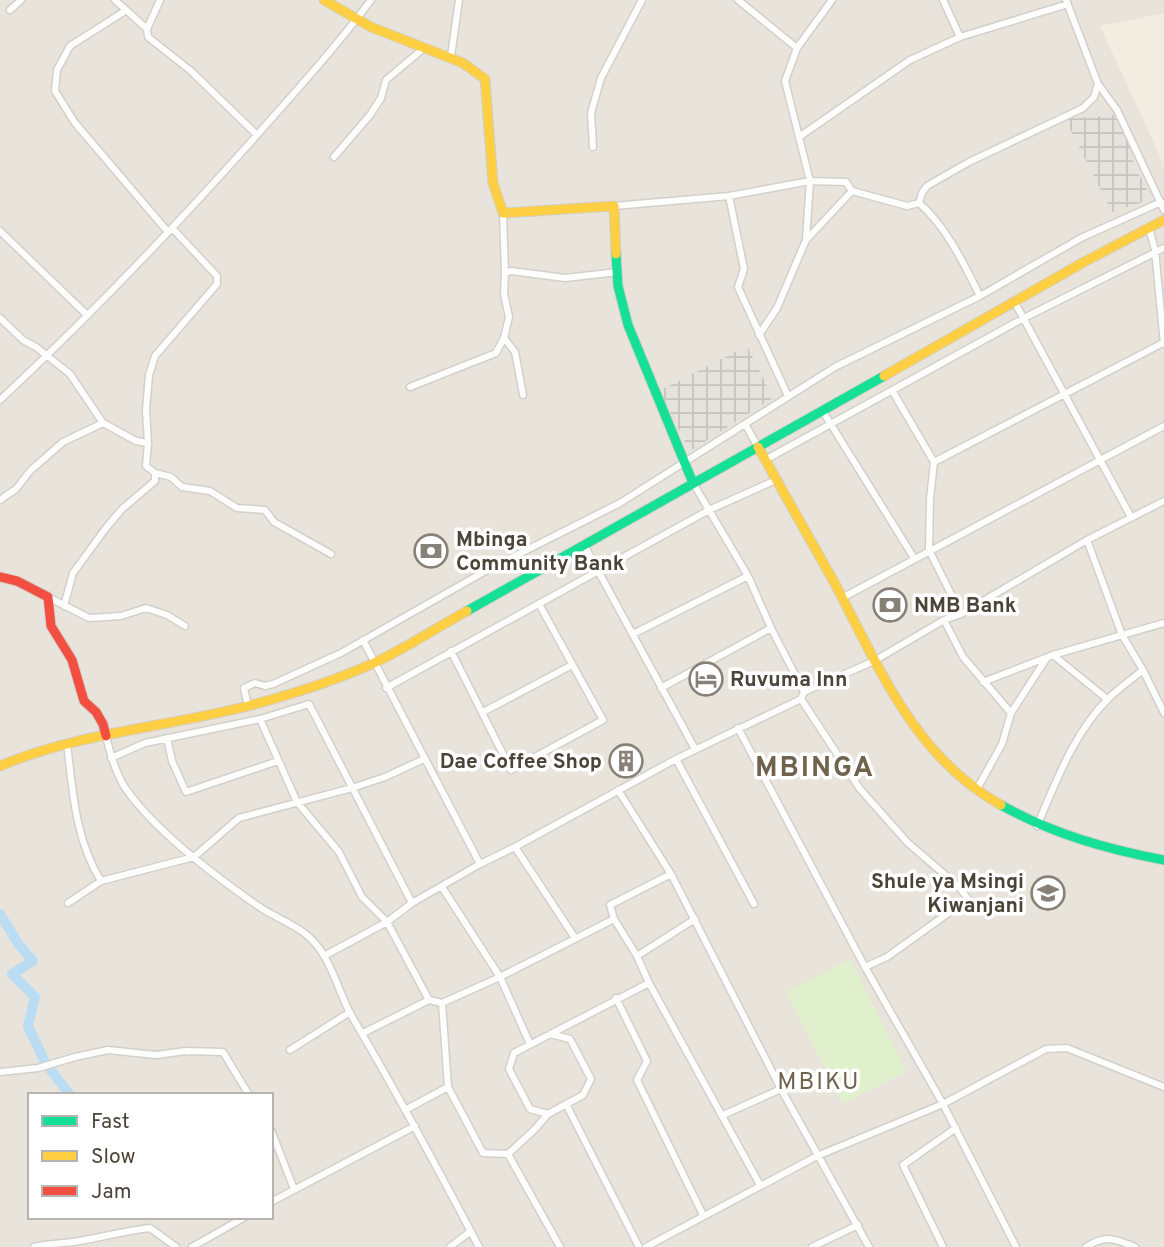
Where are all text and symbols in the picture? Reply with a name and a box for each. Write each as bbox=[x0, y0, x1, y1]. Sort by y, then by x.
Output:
place label: Mbinga Community Bank bbox=[456, 527, 625, 578]
bank icon: Mbinga Community Bank bbox=[412, 532, 450, 570]
bank icon: NMB Bank bbox=[871, 586, 909, 624]
place label: NMB Bank bbox=[914, 593, 1017, 620]
hotel icon: Ruvuma Inn bbox=[687, 660, 725, 698]
place label: Ruvuma Inn bbox=[730, 667, 847, 694]
building icon: Dae Coffee Shop bbox=[607, 742, 645, 780]
place label: Dae Coffee Shop bbox=[440, 749, 602, 776]
district label: MBINGA bbox=[755, 751, 875, 787]
place label: Shule ya Msingi Kiwanjani bbox=[871, 869, 1024, 920]
school or university icon: Shule ya Msingi Kiwanjani bbox=[1029, 874, 1067, 912]
district label: MBIKU bbox=[777, 1068, 861, 1098]
legend bbox=[28, 1093, 273, 1219]
text: Fast bbox=[91, 1109, 130, 1136]
text: Slow bbox=[91, 1144, 136, 1171]
text: Jam bbox=[91, 1179, 132, 1206]

